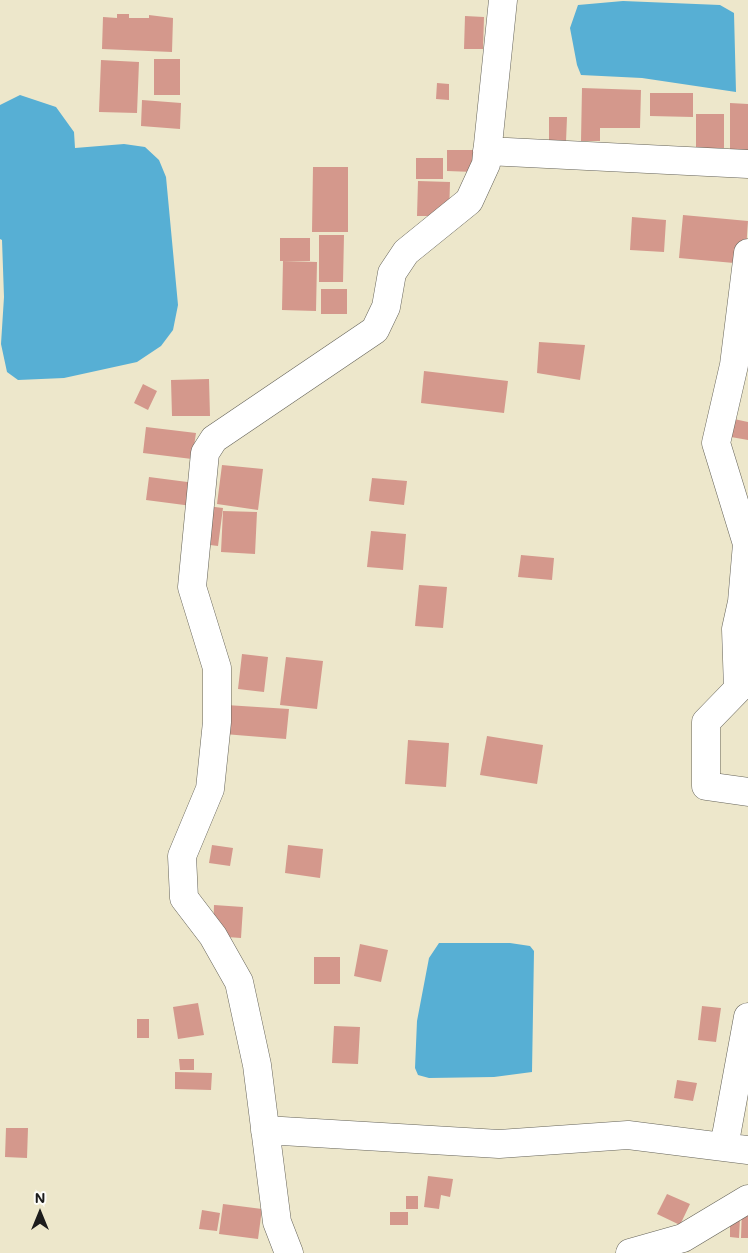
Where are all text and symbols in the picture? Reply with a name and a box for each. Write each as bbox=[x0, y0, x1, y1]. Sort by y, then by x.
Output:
north arrow bbox=[15, 1188, 65, 1238]
text: N bbox=[35, 1188, 45, 1207]

